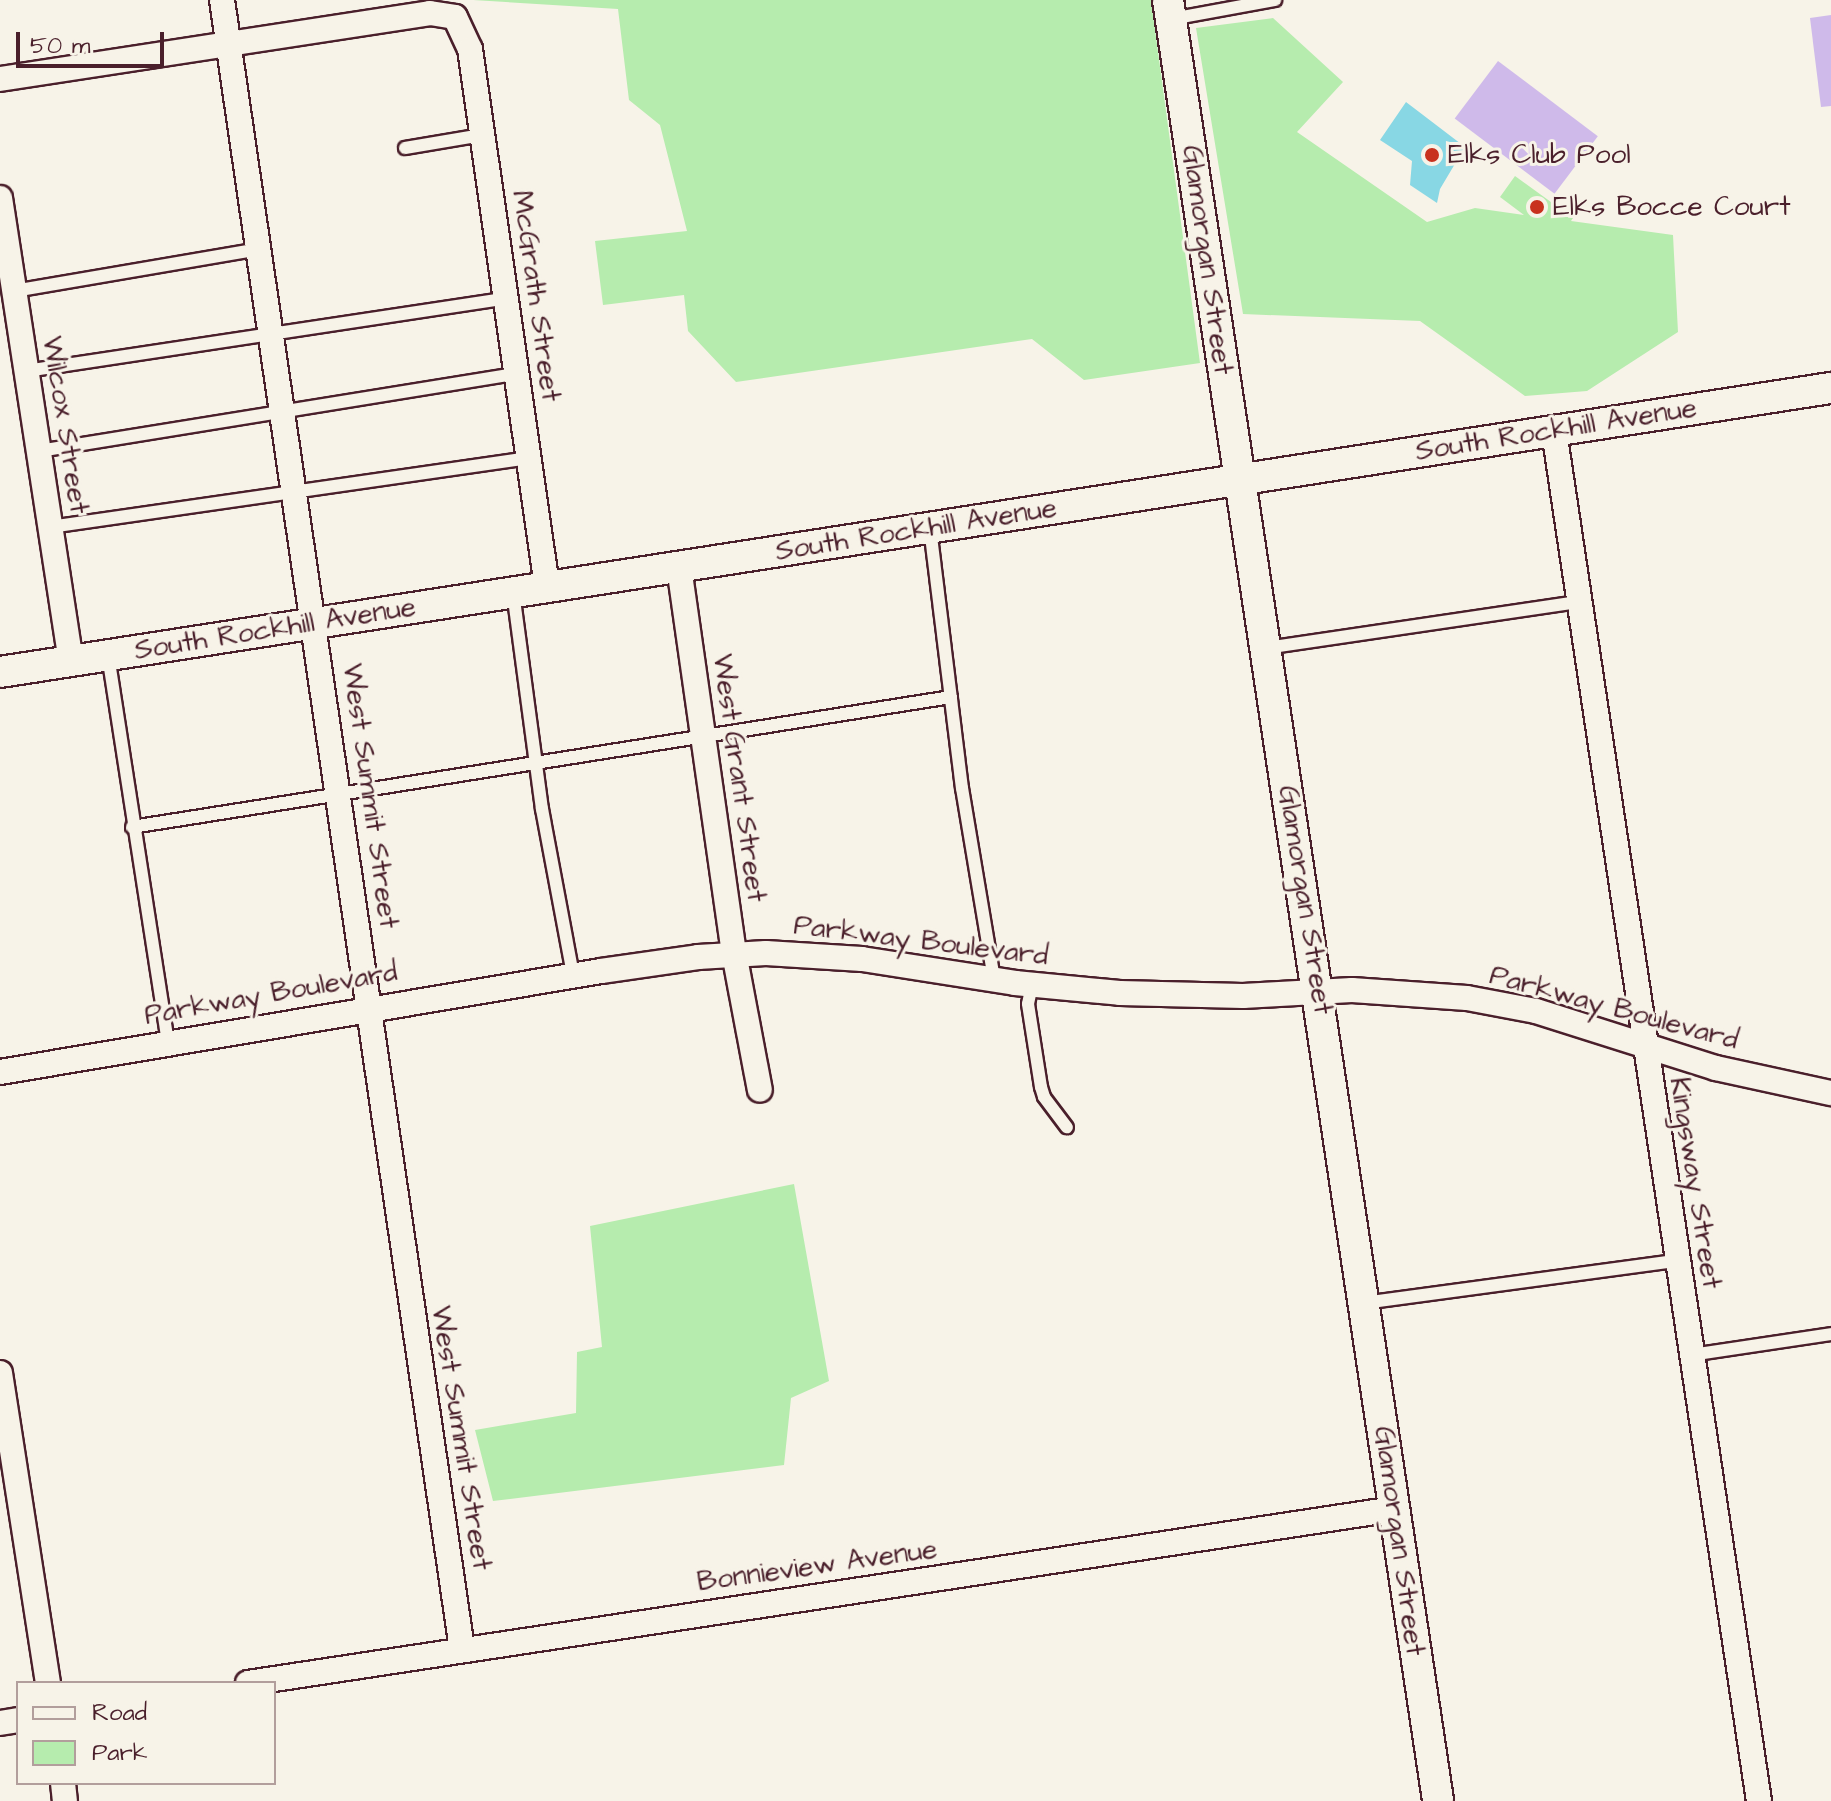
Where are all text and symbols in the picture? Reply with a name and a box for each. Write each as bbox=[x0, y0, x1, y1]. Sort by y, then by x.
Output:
scale bar bbox=[20, 16, 168, 66]
text: 50 m bbox=[30, 29, 90, 63]
place label: Elks Club Pool bbox=[1448, 138, 1631, 172]
street label: Glamorgan Street bbox=[1174, 143, 1240, 377]
marker: Elks Club Pool bbox=[1423, 146, 1441, 164]
street label: McGrath Street bbox=[505, 188, 567, 404]
place label: Elks Bocce Court bbox=[1553, 190, 1790, 224]
marker: Elks Bocce Court bbox=[1528, 198, 1546, 216]
street label: Wilcox Street bbox=[34, 334, 96, 516]
street label: South Rockhill Avenue bbox=[1413, 391, 1699, 469]
street label: South Rockhill Avenue bbox=[773, 491, 1059, 569]
street label: South Rockhill Avenue bbox=[132, 590, 418, 668]
street label: West Grant Street bbox=[705, 652, 773, 904]
street label: West Summit Street bbox=[335, 661, 405, 931]
street label: Glamorgan Street bbox=[1270, 783, 1340, 1017]
street label: Parkway Boulevard bbox=[792, 909, 1050, 973]
street label: Parkway Boulevard bbox=[142, 955, 400, 1033]
street label: Parkway Boulevard bbox=[1486, 959, 1742, 1057]
street label: Kingsway Street bbox=[1662, 1075, 1728, 1291]
street label: West Summit Street bbox=[424, 1304, 498, 1572]
street label: Glamorgan Street bbox=[1366, 1424, 1432, 1658]
street label: Bonnieview Avenue bbox=[695, 1533, 939, 1599]
legend bbox=[16, 1681, 276, 1785]
text: Road bbox=[92, 1696, 147, 1730]
text: Park bbox=[92, 1736, 148, 1770]

